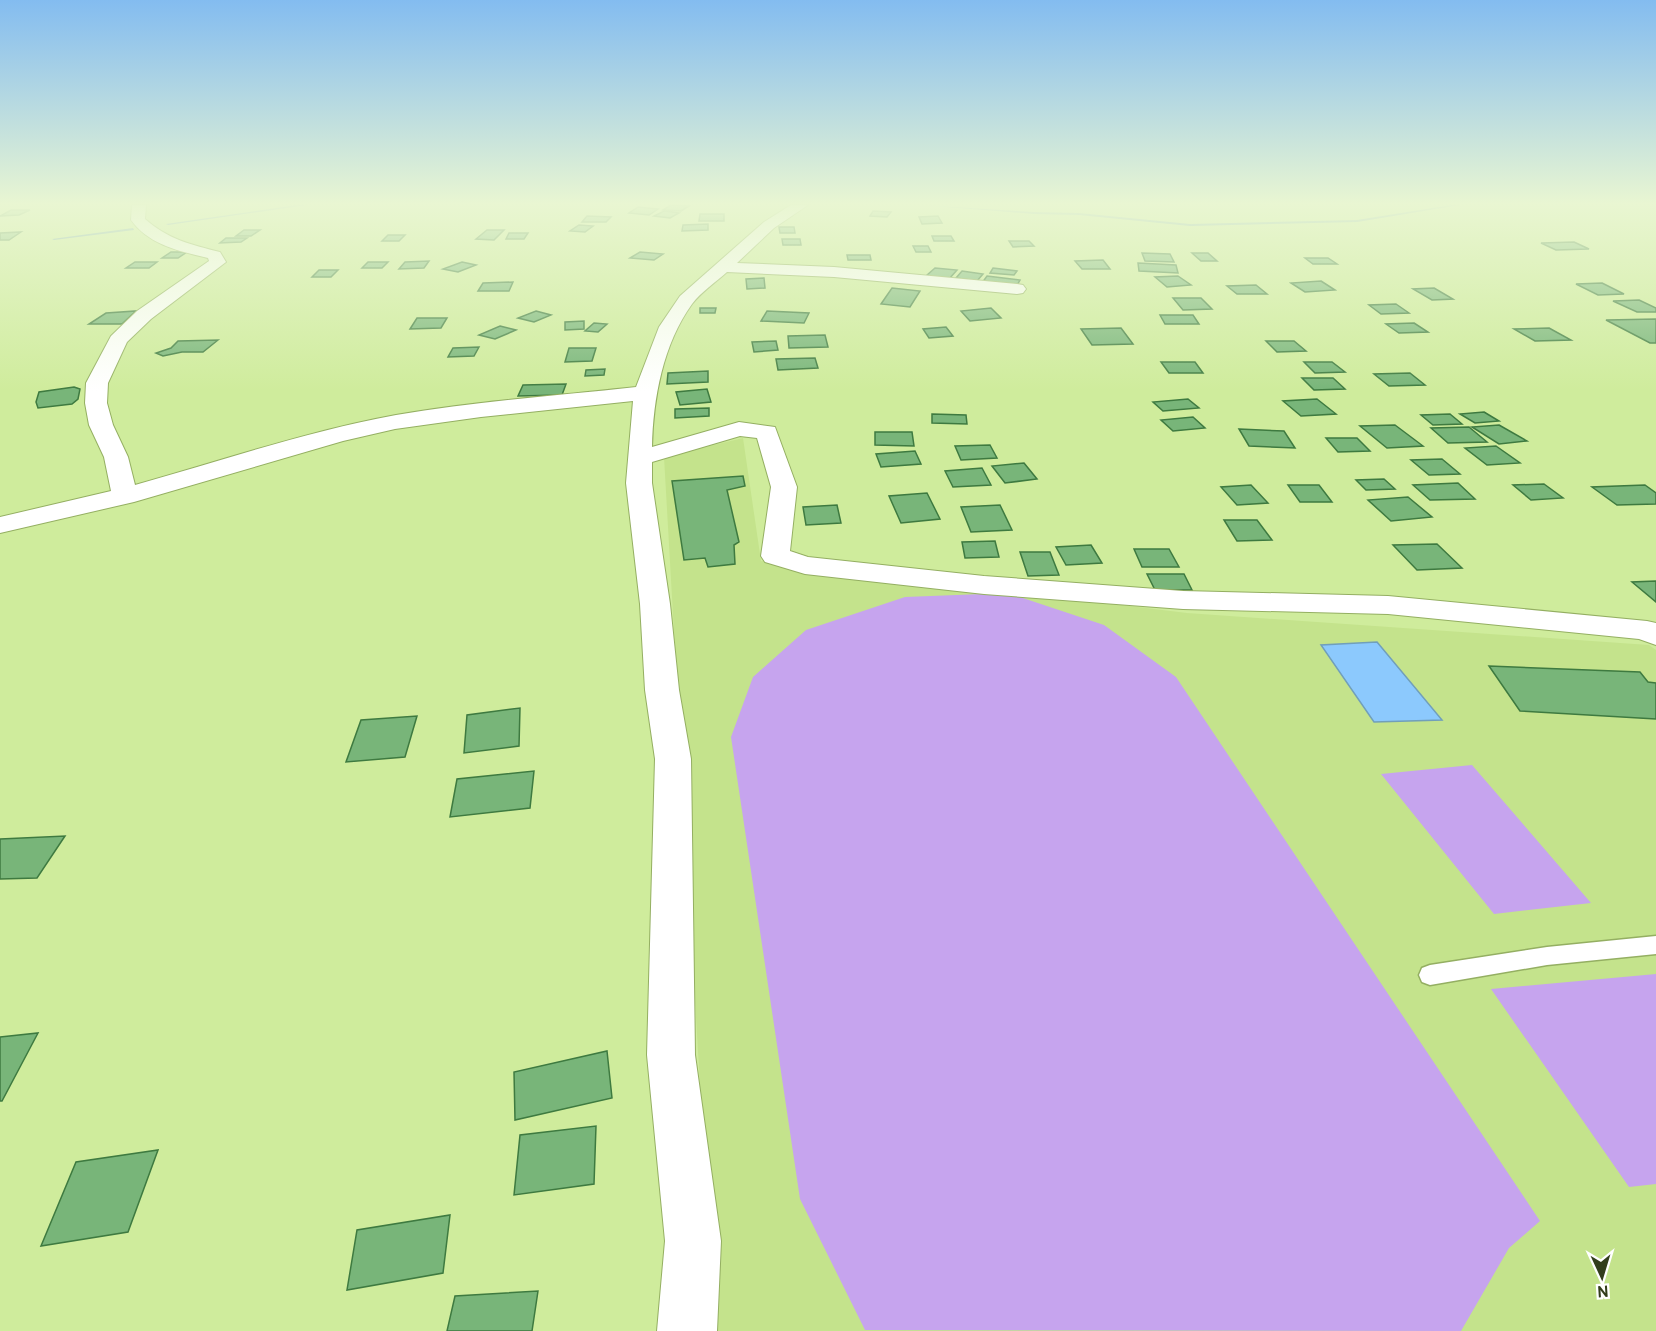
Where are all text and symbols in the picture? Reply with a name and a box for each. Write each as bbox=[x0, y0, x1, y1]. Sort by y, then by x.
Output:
north arrow bbox=[1572, 1247, 1632, 1307]
text: N bbox=[1596, 1280, 1609, 1300]

